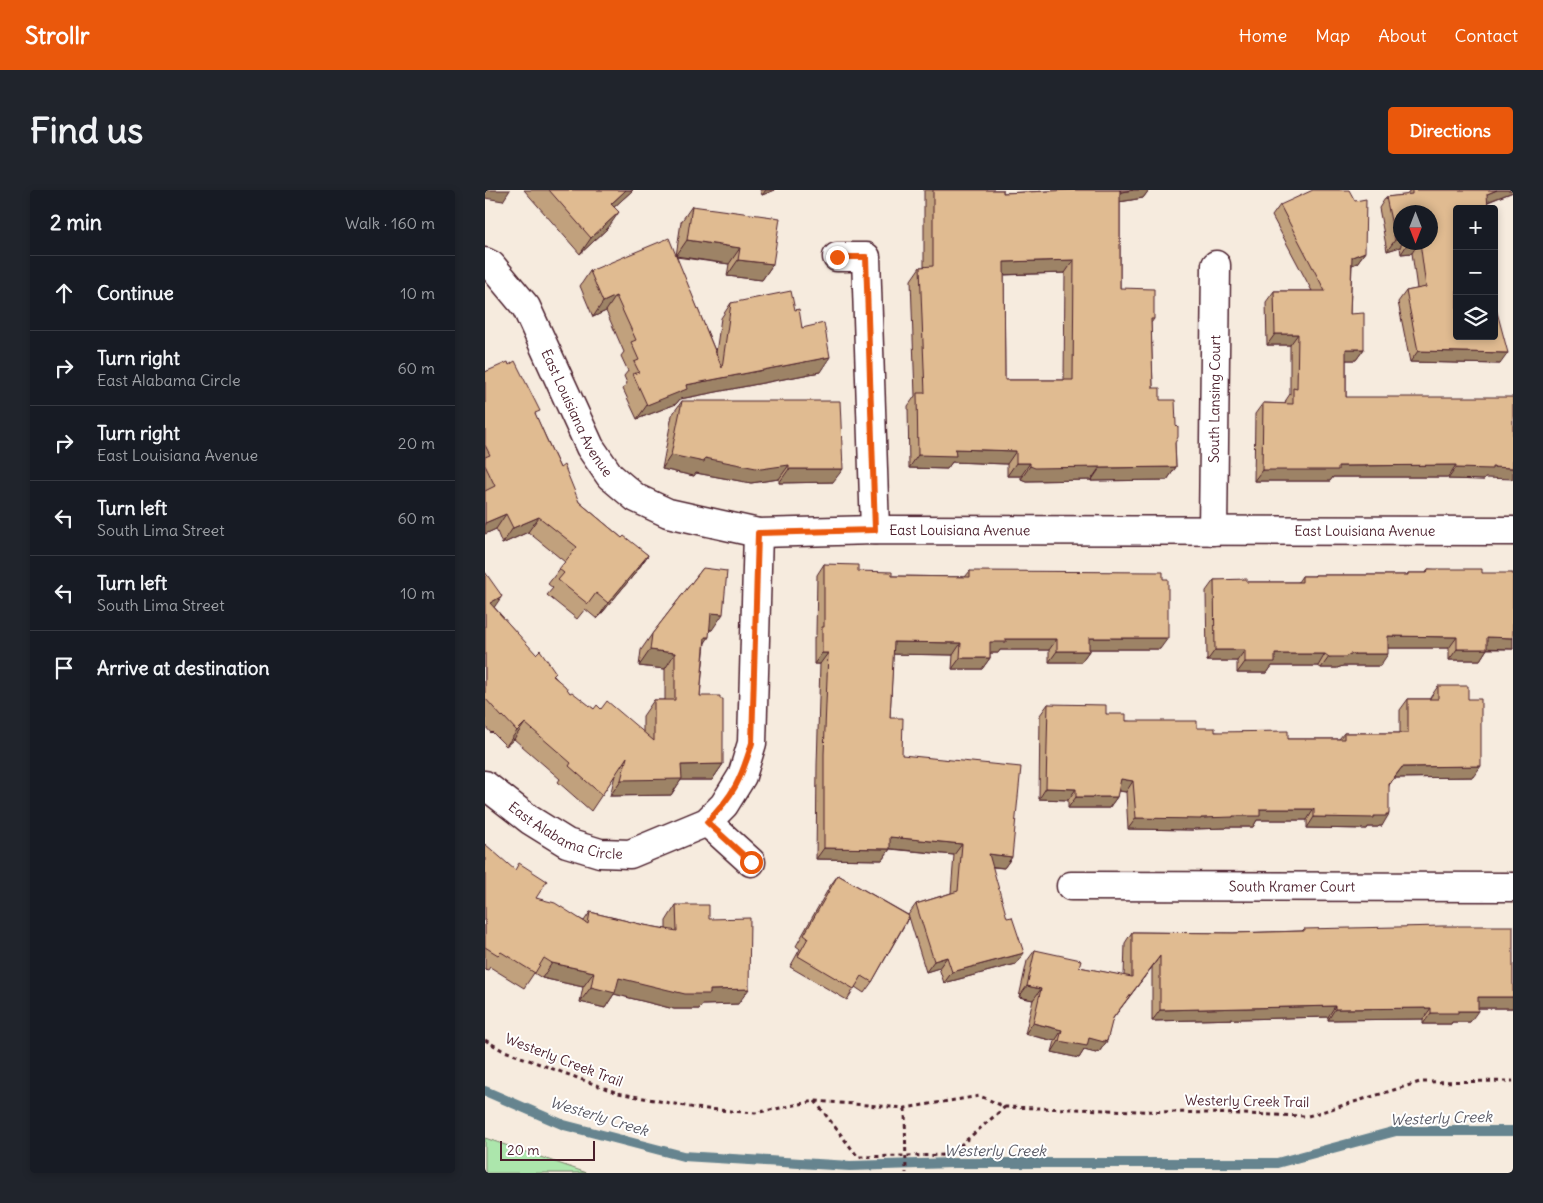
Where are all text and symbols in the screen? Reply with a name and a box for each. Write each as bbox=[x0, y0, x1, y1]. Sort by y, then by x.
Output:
text: Strollr bbox=[25, 20, 90, 50]
text: Home bbox=[1239, 24, 1287, 47]
text: Map bbox=[1315, 24, 1350, 47]
text: About bbox=[1378, 24, 1426, 47]
text: Contact bbox=[1454, 24, 1518, 47]
button: Directions bbox=[1388, 107, 1513, 154]
text: Find us bbox=[30, 108, 143, 152]
north arrow bbox=[1393, 205, 1438, 250]
map controls bbox=[1453, 205, 1498, 340]
button: + bbox=[1453, 205, 1498, 250]
text: 2 min bbox=[50, 209, 102, 236]
text: Walk · 160 m bbox=[345, 213, 435, 233]
route end bbox=[826, 246, 849, 269]
button: − bbox=[1453, 250, 1498, 295]
icon: ahead bbox=[50, 279, 78, 307]
text: Continue bbox=[97, 281, 174, 305]
text: 10 m bbox=[400, 283, 435, 303]
button: layers bbox=[1453, 295, 1498, 340]
street label: South Lansing Court bbox=[1205, 335, 1224, 463]
text: Turn right bbox=[97, 346, 180, 370]
street label: East Louisiana Avenue bbox=[537, 346, 617, 480]
icon: right bbox=[50, 354, 78, 382]
text: 60 m bbox=[397, 358, 435, 378]
text: East Alabama Circle bbox=[97, 370, 241, 390]
text: Turn right bbox=[97, 421, 180, 445]
icon: right bbox=[50, 429, 78, 457]
text: 20 m bbox=[398, 433, 435, 453]
text: East Louisiana Avenue bbox=[97, 445, 258, 465]
text: Turn left bbox=[97, 496, 167, 520]
icon: left bbox=[50, 504, 78, 532]
text: 60 m bbox=[397, 508, 435, 528]
text: South Lima Street bbox=[97, 520, 225, 540]
street label: East Louisiana Avenue bbox=[889, 521, 1030, 539]
street label: East Louisiana Avenue bbox=[1294, 522, 1435, 540]
text: Turn left bbox=[97, 571, 167, 595]
icon: left bbox=[50, 579, 78, 607]
text: 10 m bbox=[400, 583, 435, 603]
text: South Lima Street bbox=[97, 595, 225, 615]
icon: arrive bbox=[50, 654, 78, 682]
text: Arrive at destination bbox=[97, 656, 270, 680]
street label: East Alabama Circle bbox=[505, 798, 623, 863]
route start bbox=[740, 851, 763, 874]
street label: South Kramer Court bbox=[1229, 877, 1356, 896]
street label: Westerly Creek Trail bbox=[503, 1029, 625, 1091]
street label: Westerly Creek Trail bbox=[1185, 1091, 1309, 1111]
water label: Westerly Creek bbox=[548, 1092, 652, 1140]
water label: Westerly Creek bbox=[1390, 1107, 1494, 1129]
scale bar bbox=[500, 1138, 595, 1161]
text: 20 m bbox=[507, 1141, 540, 1159]
water label: Westerly Creek bbox=[944, 1141, 1047, 1160]

